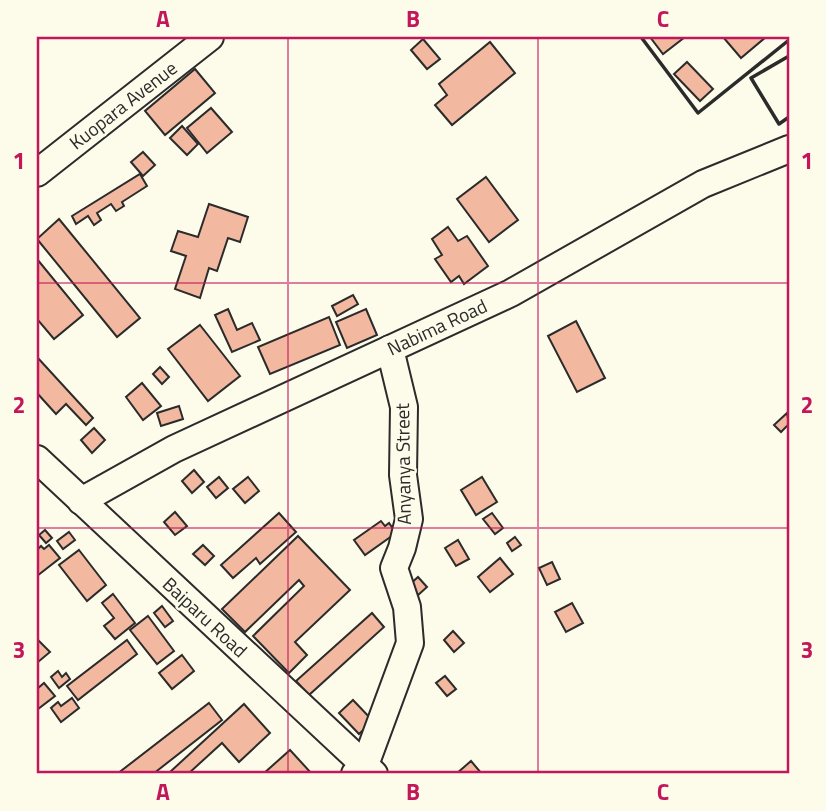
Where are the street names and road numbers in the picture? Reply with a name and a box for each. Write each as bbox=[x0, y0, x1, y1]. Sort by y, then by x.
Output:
street label: Kuopara Avenue bbox=[63, 53, 183, 156]
street label: Nabima Road bbox=[382, 291, 492, 362]
street label: Anyanya Street bbox=[387, 403, 418, 525]
street label: Baiparu Road bbox=[156, 570, 254, 664]

